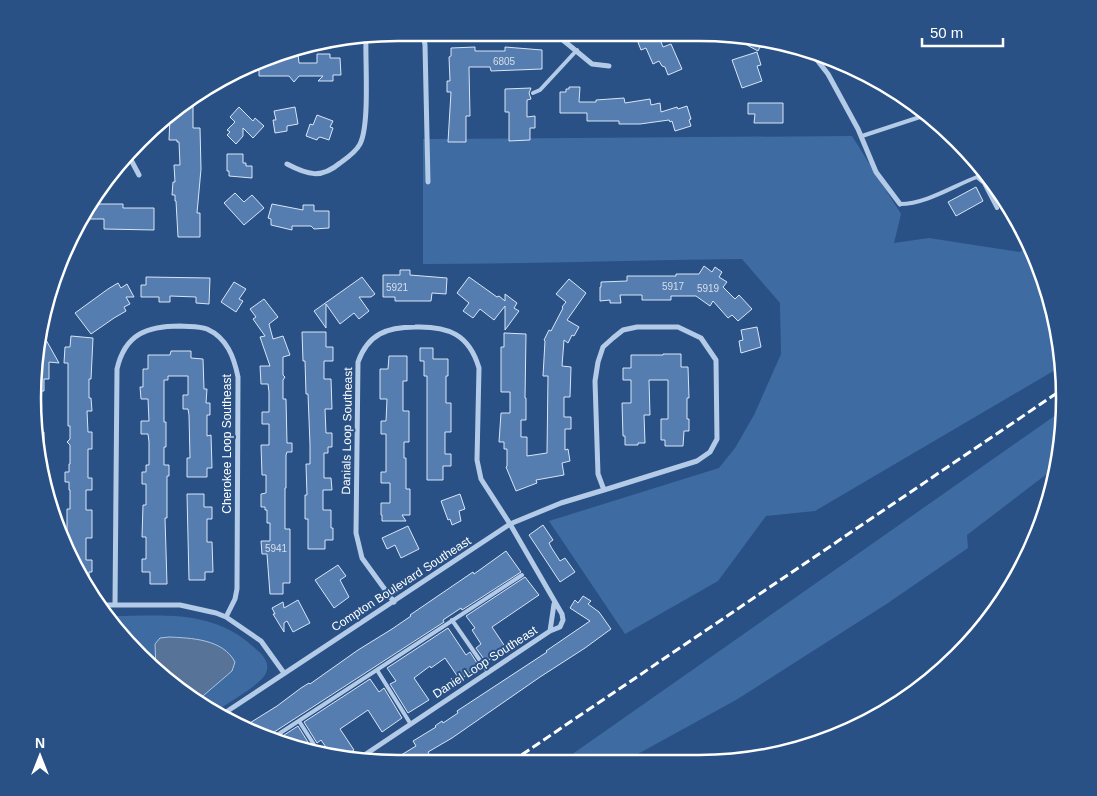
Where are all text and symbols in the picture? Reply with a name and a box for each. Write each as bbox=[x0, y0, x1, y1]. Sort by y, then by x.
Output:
scale bar bbox=[922, 15, 1003, 47]
text: 50 m bbox=[930, 24, 963, 41]
house number: 6805 bbox=[493, 56, 516, 67]
house number: 5917 bbox=[662, 281, 685, 292]
house number: 5921 bbox=[386, 282, 409, 293]
house number: 5919 bbox=[697, 283, 720, 294]
street label: Danials Loop Southeast bbox=[339, 367, 355, 495]
street label: Cherokee Loop Southeast bbox=[220, 374, 234, 514]
street label: Compton Boulevard Southeast bbox=[329, 533, 474, 634]
house number: 5941 bbox=[265, 543, 288, 554]
street label: Daniel Loop Southeast bbox=[430, 623, 540, 701]
north arrow bbox=[15, 731, 65, 781]
text: N bbox=[35, 735, 45, 751]

